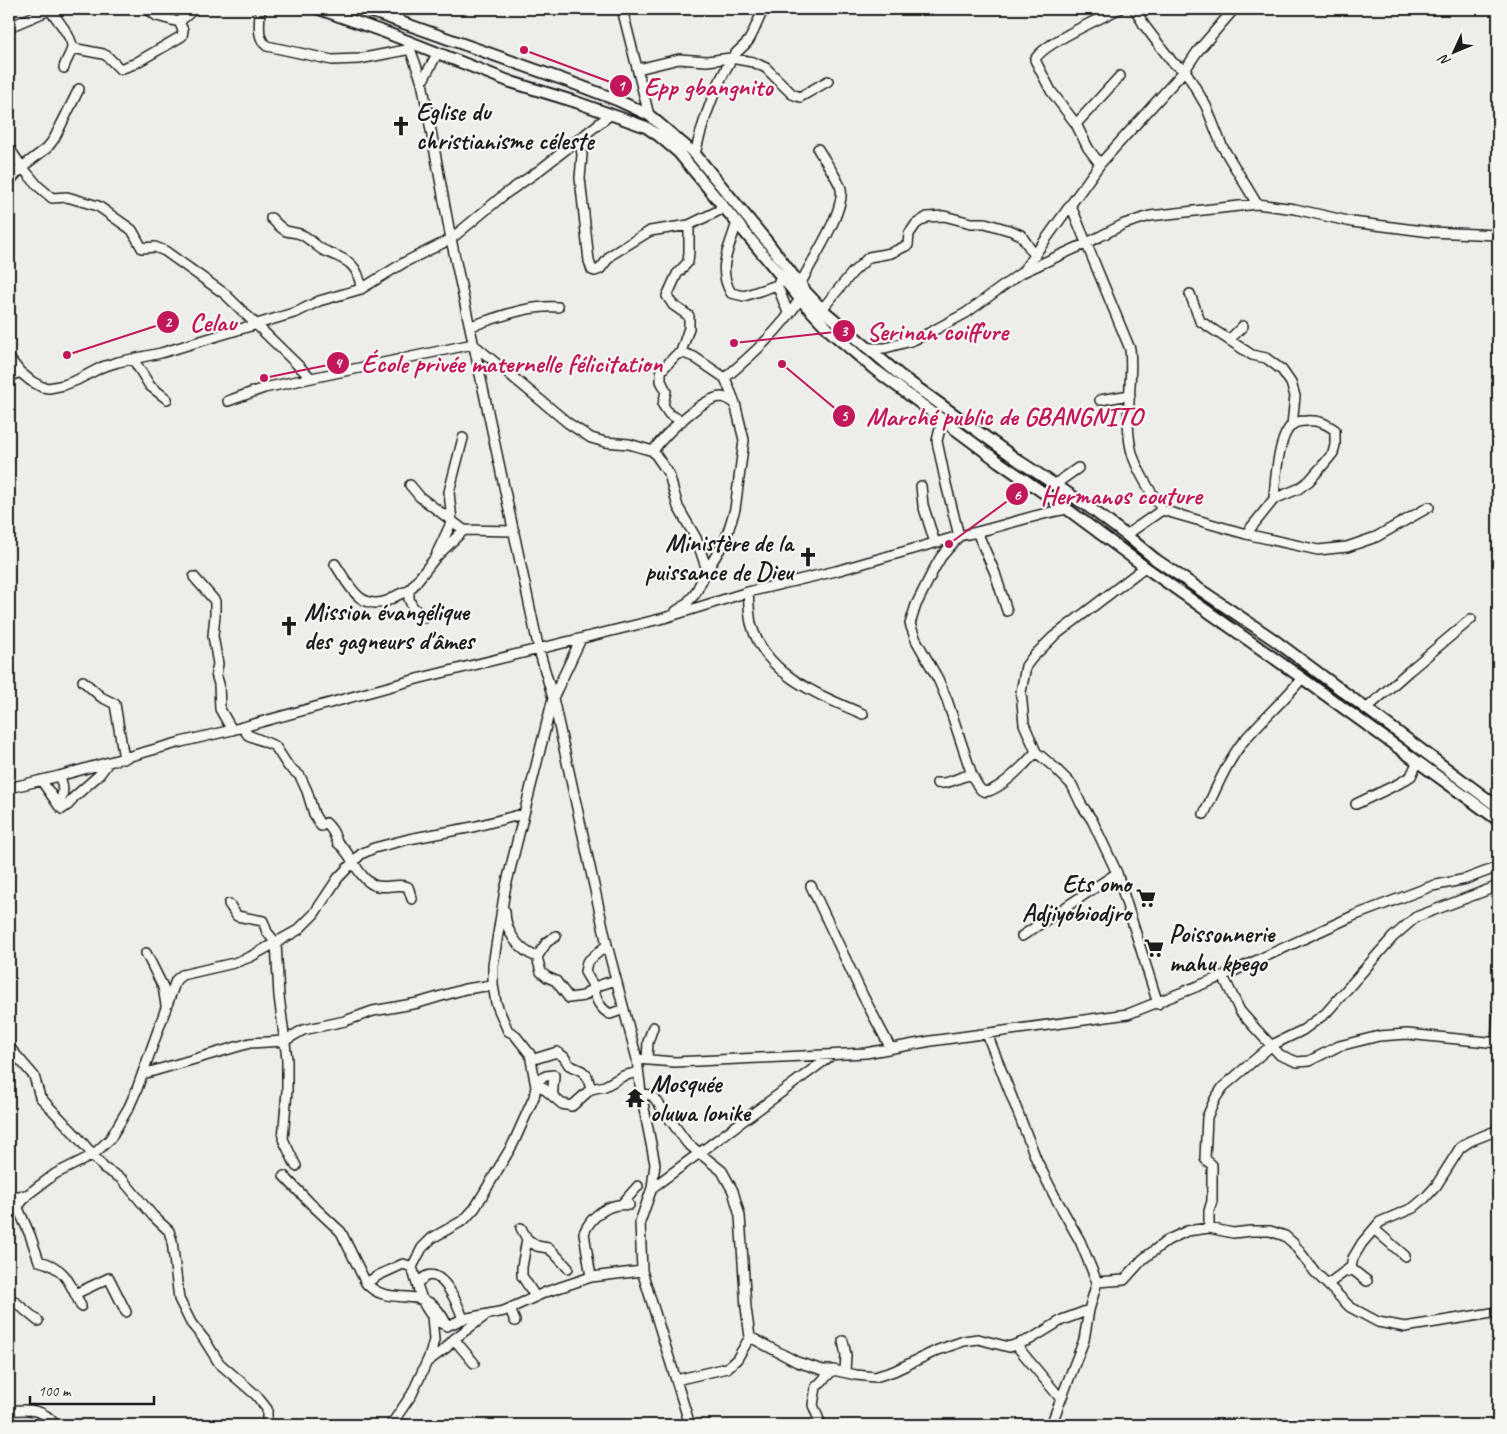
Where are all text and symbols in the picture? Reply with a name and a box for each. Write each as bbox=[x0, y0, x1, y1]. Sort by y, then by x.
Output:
north arrow bbox=[1430, 28, 1480, 78]
text: N bbox=[1434, 50, 1454, 70]
callout: Epp gbangnito bbox=[609, 65, 783, 106]
text: Epp gbangnito bbox=[644, 70, 774, 103]
text: 1 bbox=[618, 77, 627, 96]
place label: Eglise du christianisme céleste bbox=[416, 96, 595, 157]
church icon: Eglise du christianisme céleste bbox=[390, 115, 412, 137]
callout: Celau bbox=[155, 302, 247, 343]
text: Celau bbox=[190, 306, 239, 339]
callout: Serinan coiffure bbox=[832, 310, 1018, 351]
text: 2 bbox=[165, 313, 173, 332]
text: Serinan coiffure bbox=[866, 315, 1010, 348]
text: 3 bbox=[841, 322, 849, 341]
callout: École privée maternelle félicitation bbox=[326, 343, 673, 384]
text: École privée maternelle félicitation bbox=[361, 347, 664, 380]
text: 4 bbox=[335, 354, 344, 373]
callout: Marché public de GBANGNITO bbox=[832, 396, 1152, 437]
text: Marché public de GBANGNITO bbox=[866, 400, 1146, 433]
text: 5 bbox=[841, 407, 849, 426]
callout: Hermanos couture bbox=[1005, 474, 1211, 515]
text: Hermanos couture bbox=[1041, 479, 1204, 512]
text: 6 bbox=[1013, 486, 1021, 505]
place label: Ministère de la puissance de Dieu bbox=[645, 527, 796, 588]
church icon: Ministère de la puissance de Dieu bbox=[797, 546, 819, 568]
place label: Mission évangélique des gagneurs d'âmes bbox=[304, 596, 476, 657]
church icon: Mission évangélique des gagneurs d'âmes bbox=[278, 615, 300, 637]
place label: Ets omo Adjiyobiodjro bbox=[1022, 868, 1134, 929]
supermarket icon: Ets omo Adjiyobiodjro bbox=[1135, 887, 1157, 909]
place label: Poissonnerie mahu kpego bbox=[1169, 918, 1276, 979]
supermarket icon: Poissonnerie mahu kpego bbox=[1143, 937, 1165, 959]
place label: Mosquée oluwa lonike bbox=[650, 1068, 751, 1129]
temple icon: Mosquée oluwa lonike bbox=[624, 1087, 646, 1109]
scale bar bbox=[30, 1374, 154, 1406]
text: 100 m bbox=[38, 1382, 72, 1401]

